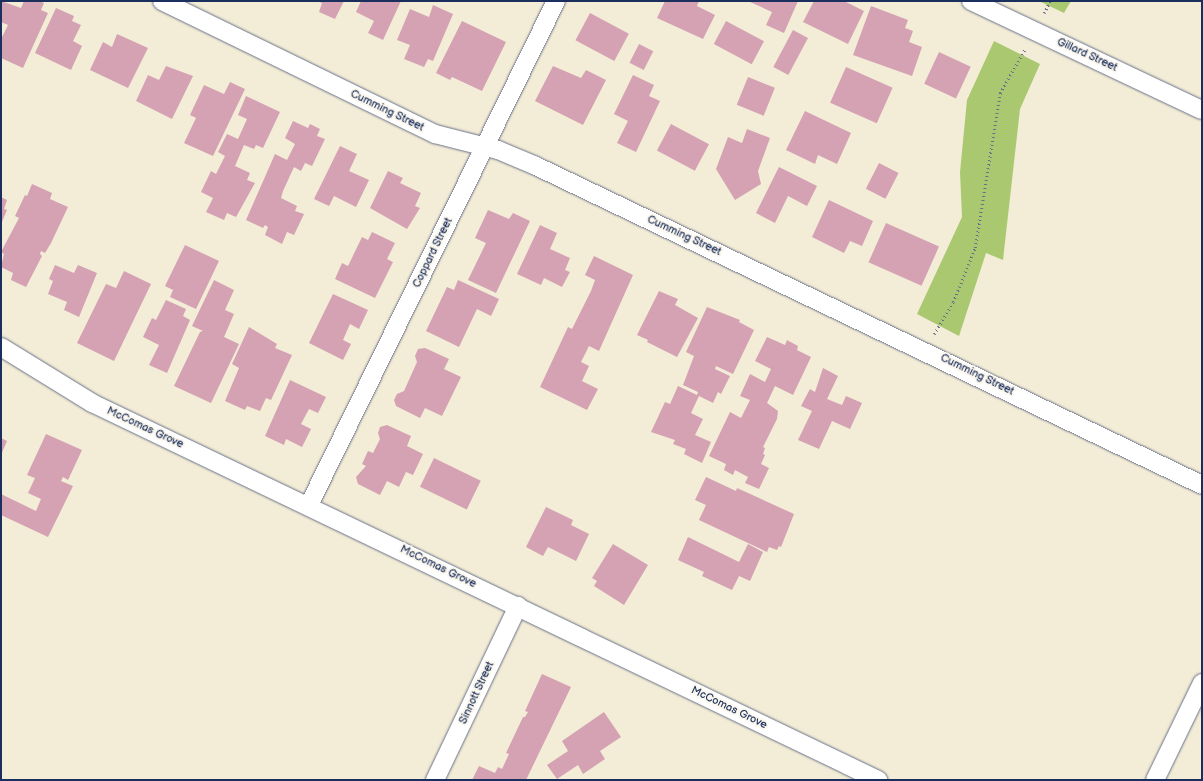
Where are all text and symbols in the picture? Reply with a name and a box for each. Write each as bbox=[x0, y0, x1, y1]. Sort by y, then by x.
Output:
street label: Gillard Street bbox=[1055, 35, 1119, 75]
street label: Cumming Street bbox=[348, 87, 426, 135]
street label: Cumming Street bbox=[645, 213, 723, 259]
street label: Coppard Street bbox=[410, 216, 456, 290]
street label: Cumming Street bbox=[938, 351, 1016, 399]
street label: McComas Grove bbox=[105, 404, 185, 452]
street label: McComas Grove bbox=[398, 543, 478, 591]
street label: Sinnott Street bbox=[457, 660, 497, 726]
street label: McComas Grove bbox=[689, 684, 769, 732]

